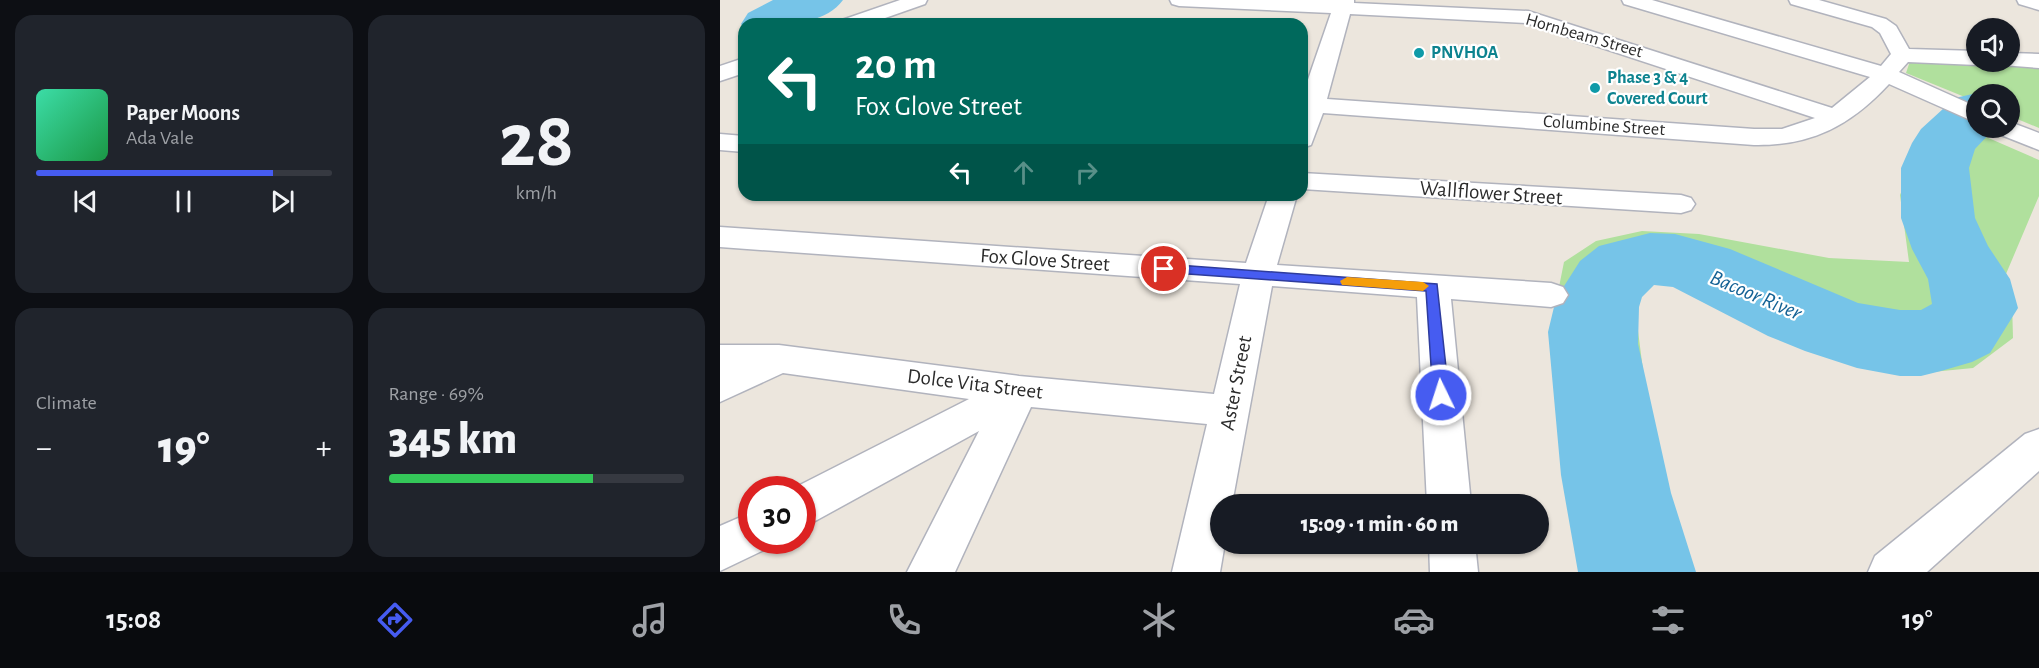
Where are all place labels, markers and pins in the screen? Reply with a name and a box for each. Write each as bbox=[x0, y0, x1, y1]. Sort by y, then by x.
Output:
place label: PNVHOA bbox=[1431, 44, 1498, 62]
marker: PNVHOA bbox=[1412, 46, 1426, 60]
place label: Phase 3 & 4 Covered Court bbox=[1607, 69, 1708, 108]
marker: Phase 3 & 4 Covered Court bbox=[1588, 81, 1602, 95]
pin bbox=[1138, 243, 1189, 294]

